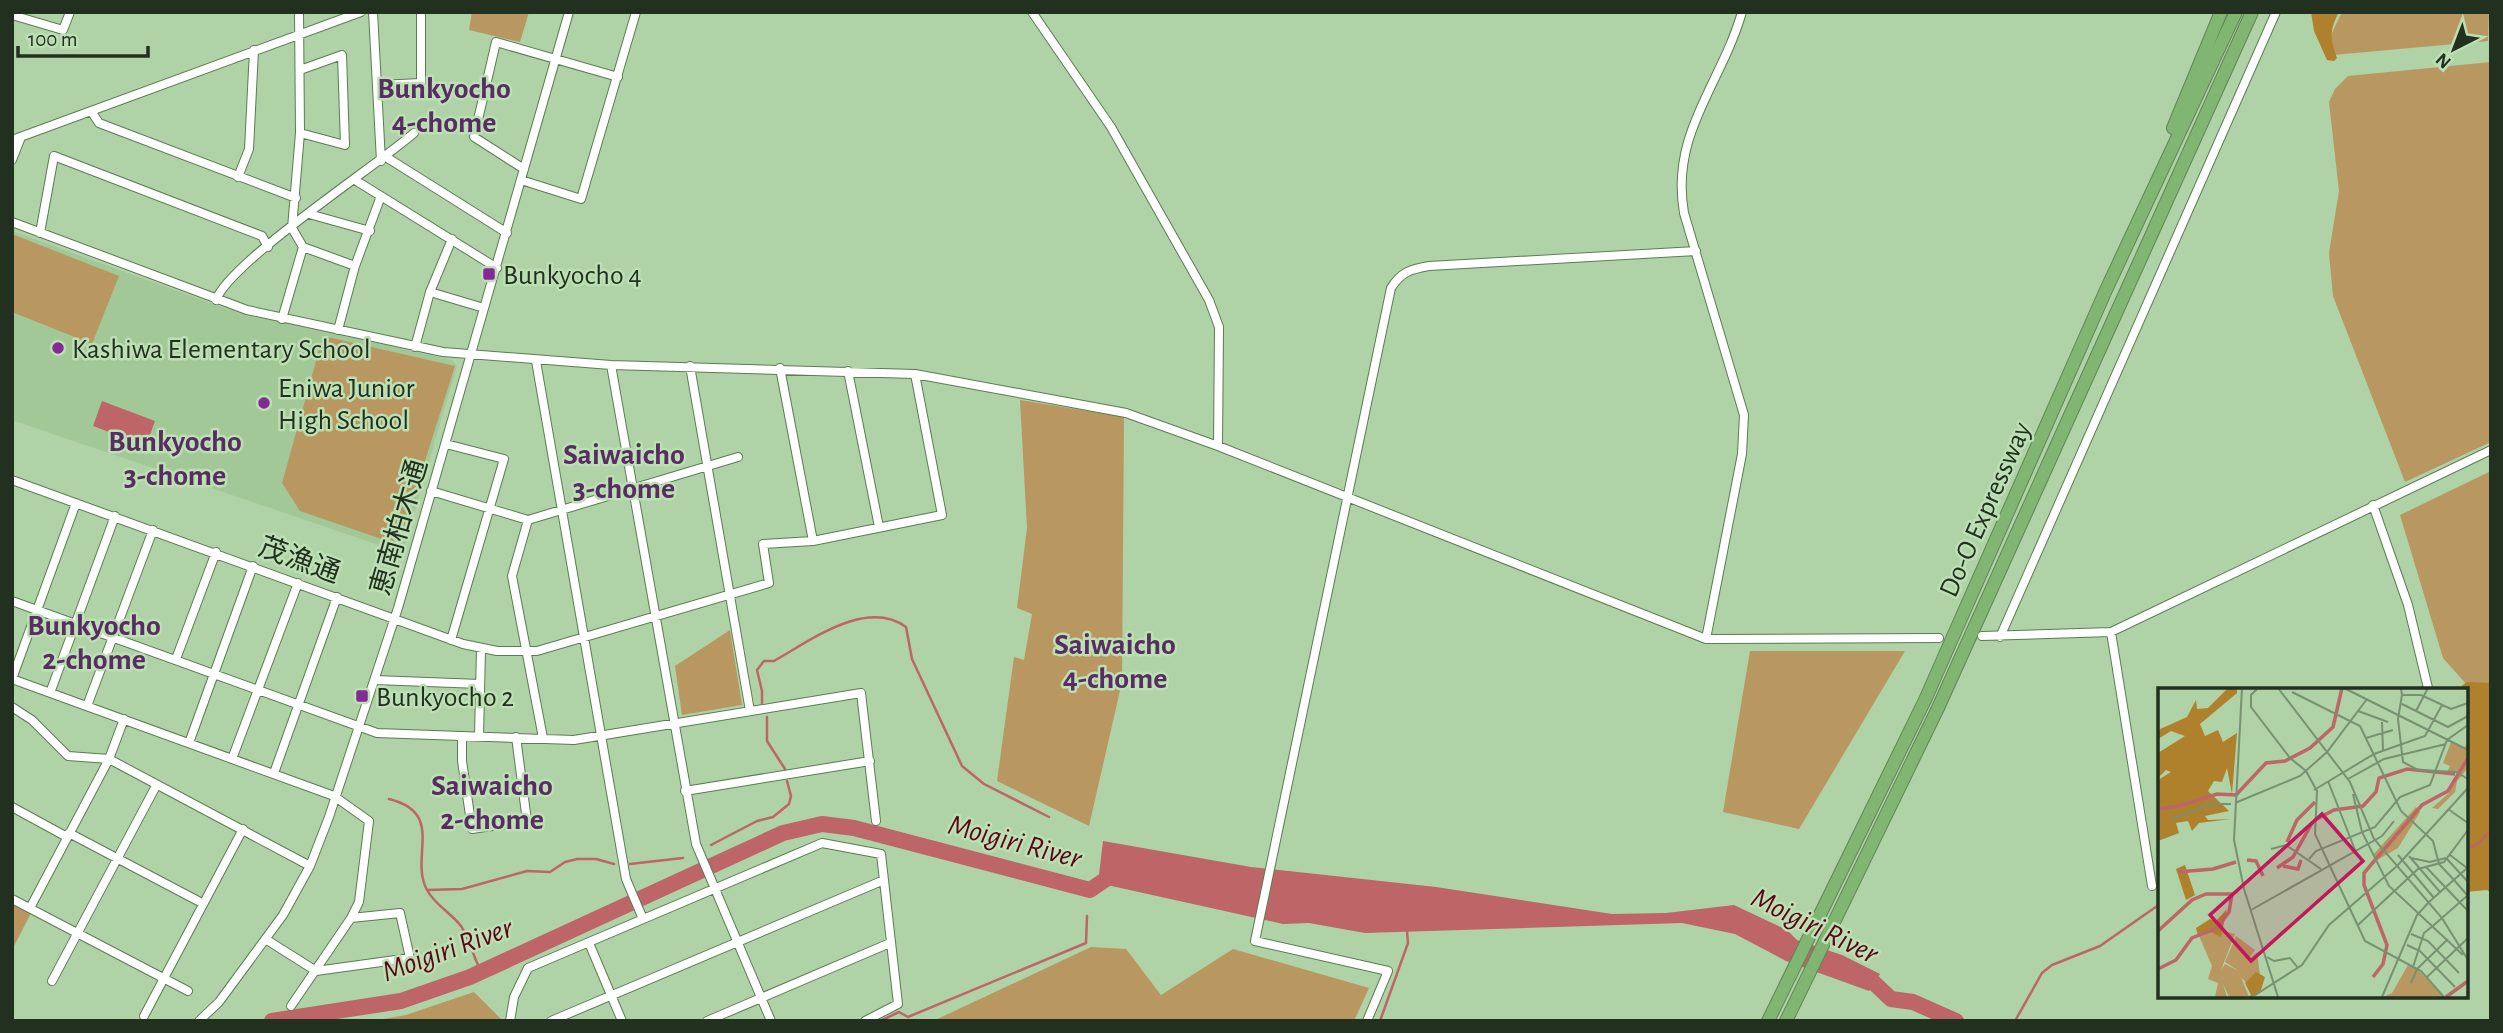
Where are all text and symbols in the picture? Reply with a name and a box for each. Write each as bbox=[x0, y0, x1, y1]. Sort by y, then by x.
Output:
scale bar bbox=[18, 14, 147, 58]
north arrow bbox=[2419, 14, 2489, 84]
text: 100 m bbox=[28, 29, 78, 50]
text: N bbox=[2432, 49, 2455, 72]
district label: Bunkyocho 4-chome bbox=[377, 74, 511, 138]
place label: Bunkyocho 4 bbox=[503, 262, 642, 290]
marker: Bunkyocho 4 bbox=[481, 266, 497, 282]
place label: Kashiwa Elementary School bbox=[72, 336, 371, 364]
marker: Kashiwa Elementary School bbox=[50, 340, 66, 356]
place label: Eniwa Junior High School bbox=[278, 375, 415, 435]
marker: Eniwa Junior High School bbox=[256, 395, 272, 411]
street label: Do-O Expressway bbox=[1935, 418, 2037, 601]
district label: Bunkyocho 3-chome bbox=[108, 427, 242, 491]
district label: Saiwaicho 3-chome bbox=[563, 440, 685, 504]
street label: 恵南柏木通 bbox=[365, 456, 433, 599]
street label: 茂漁通 bbox=[255, 531, 344, 588]
district label: Bunkyocho 2-chome bbox=[27, 611, 161, 675]
district label: Saiwaicho 4-chome bbox=[1054, 630, 1176, 694]
place label: Bunkyocho 2 bbox=[376, 684, 514, 712]
marker: Bunkyocho 2 bbox=[354, 688, 370, 704]
inset map bbox=[2158, 688, 2468, 998]
district label: Saiwaicho 2-chome bbox=[431, 771, 553, 835]
water label: Moigiri River bbox=[945, 810, 1086, 874]
water label: Moigiri River bbox=[1747, 882, 1884, 970]
water label: Moigiri River bbox=[378, 912, 518, 987]

